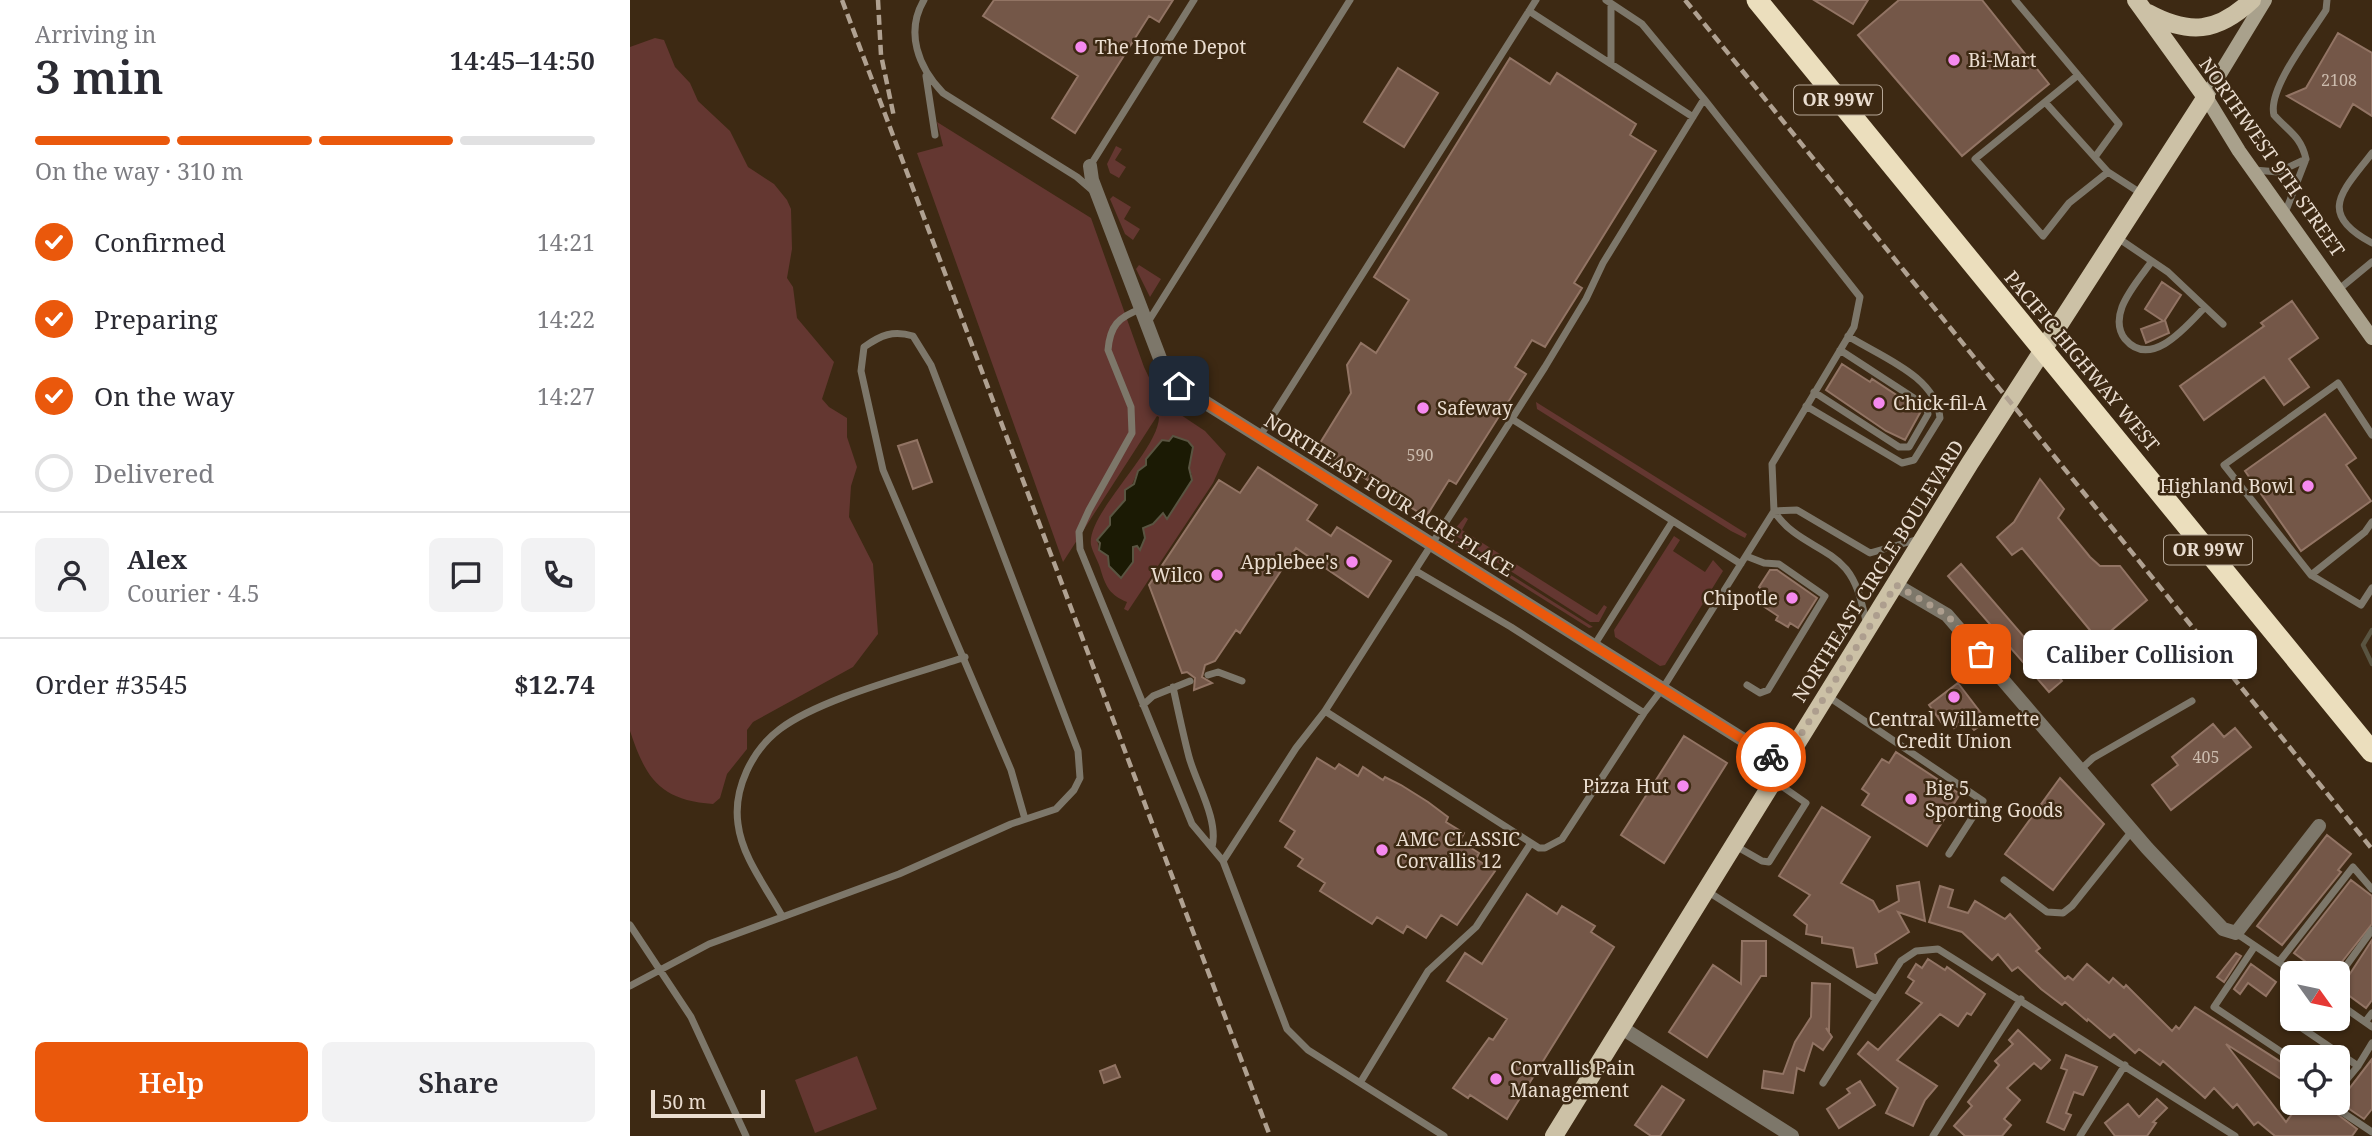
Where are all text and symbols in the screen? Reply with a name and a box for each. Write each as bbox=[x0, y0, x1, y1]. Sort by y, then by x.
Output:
text: Arriving in bbox=[35, 18, 156, 50]
place label: The Home Depot bbox=[1095, 34, 1247, 60]
marker: The Home Depot bbox=[1073, 39, 1089, 55]
text: 14:45–14:50 bbox=[449, 42, 595, 78]
text: 3 min bbox=[35, 45, 163, 107]
place label: Bi-Mart bbox=[1968, 47, 2037, 73]
marker: Bi-Mart bbox=[1946, 52, 1962, 68]
street label: NORTHWEST 9TH STREET bbox=[2193, 52, 2351, 262]
house number: 2108 bbox=[2321, 69, 2357, 91]
road number: OR 99W bbox=[1794, 86, 1882, 114]
text: On the way · 310 m bbox=[35, 155, 243, 187]
icon: check bbox=[35, 223, 73, 261]
text: Confirmed bbox=[94, 224, 226, 260]
text: 14:21 bbox=[537, 226, 595, 258]
street label: PACIFIC HIGHWAY WEST bbox=[1999, 265, 2166, 457]
icon: check bbox=[35, 300, 73, 338]
text: Preparing bbox=[94, 301, 218, 337]
text: 14:22 bbox=[537, 303, 595, 335]
pin bbox=[1149, 356, 1209, 416]
icon: home bbox=[1160, 367, 1198, 405]
icon: check bbox=[35, 377, 73, 415]
text: On the way bbox=[94, 378, 234, 414]
text: 14:27 bbox=[537, 380, 595, 412]
place label: Chick-fil-A bbox=[1893, 390, 1988, 416]
place label: Safeway bbox=[1437, 395, 1513, 421]
marker: Chick-fil-A bbox=[1871, 395, 1887, 411]
marker: Safeway bbox=[1415, 400, 1431, 416]
street label: NORTHEAST FOUR ACRE PLACE bbox=[1259, 407, 1519, 583]
street label: NORTHEAST CIRCLE BOULEVARD bbox=[1786, 435, 1970, 707]
house number: 590 bbox=[1407, 444, 1433, 466]
text: Delivered bbox=[94, 455, 214, 491]
place label: Highland Bowl bbox=[2159, 473, 2294, 499]
marker: Highland Bowl bbox=[2300, 478, 2316, 494]
road number: OR 99W bbox=[2164, 536, 2252, 564]
button: person bbox=[35, 538, 109, 612]
button: chat bbox=[429, 538, 503, 612]
button: phone bbox=[521, 538, 595, 612]
text: Alex bbox=[127, 541, 187, 577]
place label: Applebee's bbox=[1240, 549, 1338, 575]
marker: Applebee's bbox=[1344, 554, 1360, 570]
place label: Wilco bbox=[1151, 562, 1203, 588]
marker: Wilco bbox=[1209, 567, 1225, 583]
text: Courier · 4.5 bbox=[127, 577, 260, 609]
place label: Chipotle bbox=[1703, 585, 1778, 611]
marker: Chipotle bbox=[1784, 590, 1800, 606]
pin bbox=[1951, 624, 2011, 684]
callout: Caliber Collision bbox=[2023, 630, 2258, 678]
icon: bag bbox=[1962, 635, 2000, 673]
text: Caliber Collision bbox=[2046, 638, 2234, 670]
text: Order #3545 bbox=[35, 666, 188, 702]
text: $12.74 bbox=[514, 666, 595, 702]
marker: Central Willamette Credit Union bbox=[1946, 689, 1962, 705]
place label: Central Willamette Credit Union bbox=[1869, 706, 2039, 754]
courier bbox=[1736, 722, 1806, 792]
icon: bike bbox=[1752, 738, 1790, 776]
house number: 405 bbox=[2193, 746, 2219, 768]
place label: Pizza Hut bbox=[1583, 773, 1669, 799]
place label: Big 5 Sporting Goods bbox=[1925, 775, 2063, 823]
marker: Pizza Hut bbox=[1675, 778, 1691, 794]
marker: Big 5 Sporting Goods bbox=[1903, 791, 1919, 807]
place label: AMC CLASSIC Corvallis 12 bbox=[1396, 826, 1520, 874]
marker: AMC CLASSIC Corvallis 12 bbox=[1374, 842, 1390, 858]
north arrow bbox=[2280, 961, 2350, 1031]
map controls bbox=[2280, 961, 2350, 1115]
button: Help bbox=[35, 1042, 308, 1122]
button: Share bbox=[322, 1042, 595, 1122]
button: locate bbox=[2280, 1045, 2350, 1115]
place label: Corvallis Pain Management bbox=[1510, 1055, 1635, 1103]
marker: Corvallis Pain Management bbox=[1488, 1071, 1504, 1087]
scale bar bbox=[651, 1087, 765, 1119]
text: 50 m bbox=[662, 1089, 706, 1115]

